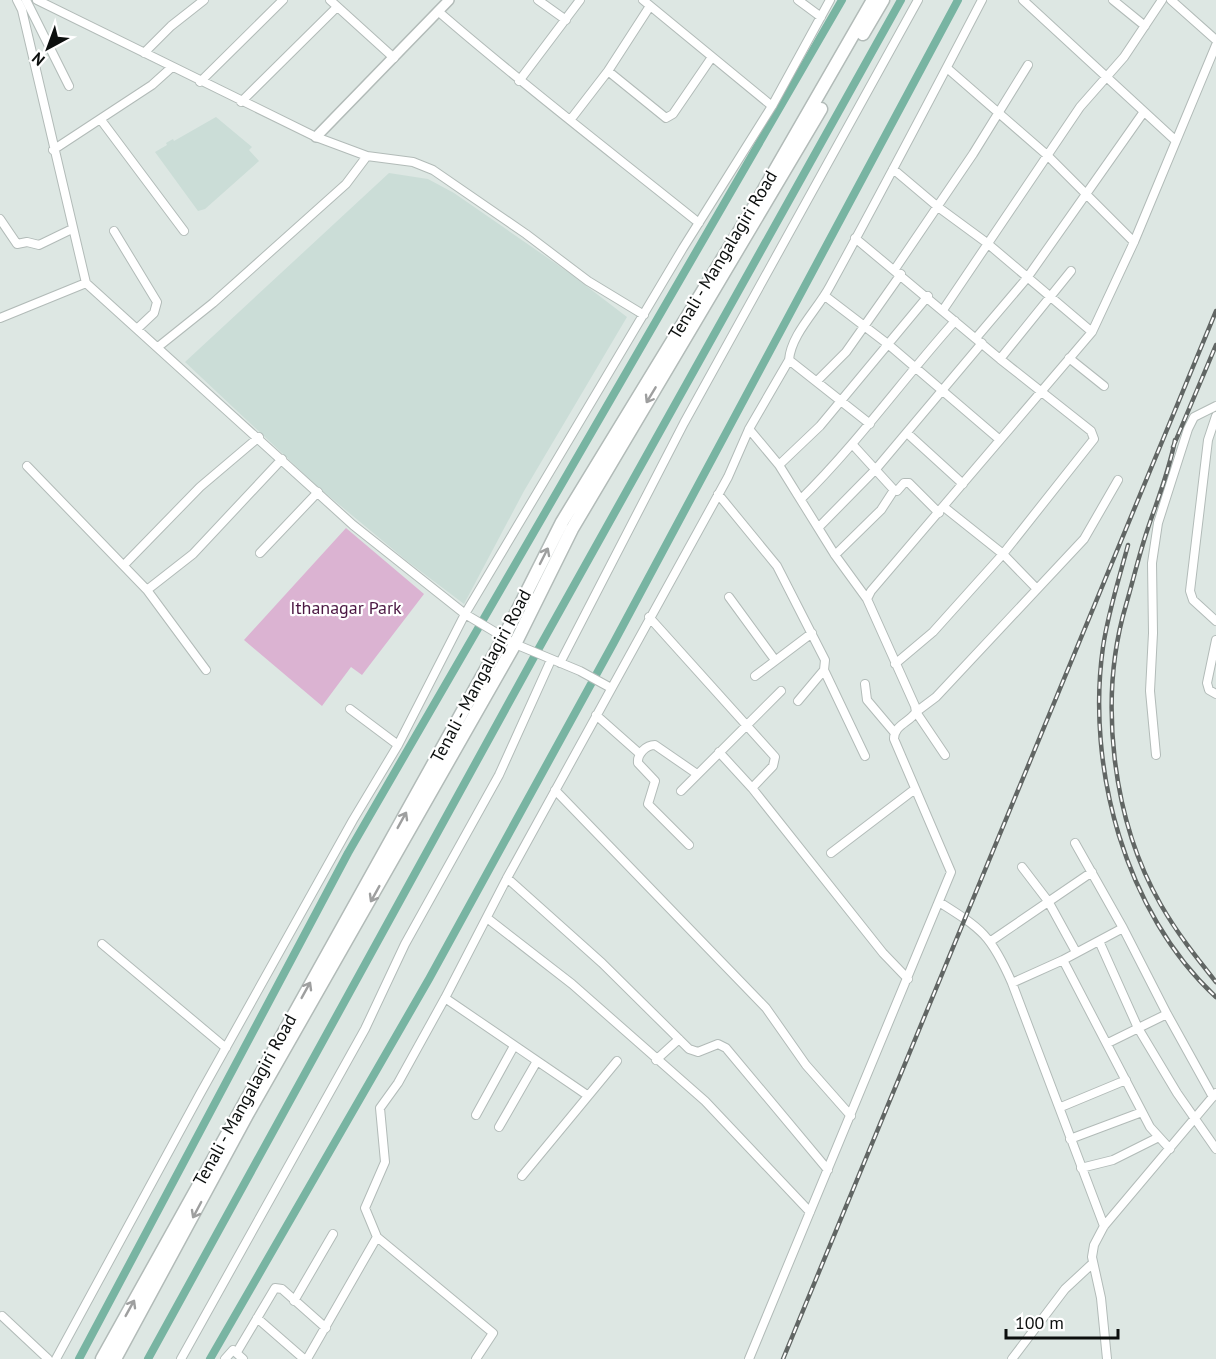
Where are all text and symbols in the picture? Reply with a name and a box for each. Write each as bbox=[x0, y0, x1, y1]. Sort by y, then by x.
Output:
north arrow bbox=[18, 18, 78, 78]
text: N bbox=[28, 48, 49, 70]
street label: Tenali - Mangalagiri Road bbox=[663, 166, 782, 343]
one-way arrow bbox=[645, 386, 657, 403]
one-way arrow bbox=[539, 548, 550, 566]
street label: Tenali - Mangalagiri Road bbox=[425, 585, 536, 766]
park label: Ithanagar Park bbox=[290, 596, 402, 619]
one-way arrow bbox=[397, 812, 408, 830]
one-way arrow bbox=[369, 885, 381, 902]
one-way arrow bbox=[300, 982, 312, 999]
street label: Tenali - Mangalagiri Road bbox=[188, 1010, 301, 1190]
one-way arrow bbox=[191, 1201, 203, 1218]
one-way arrow bbox=[125, 1300, 137, 1317]
scale bar bbox=[1006, 1302, 1118, 1340]
text: 100 m bbox=[1015, 1311, 1064, 1334]

